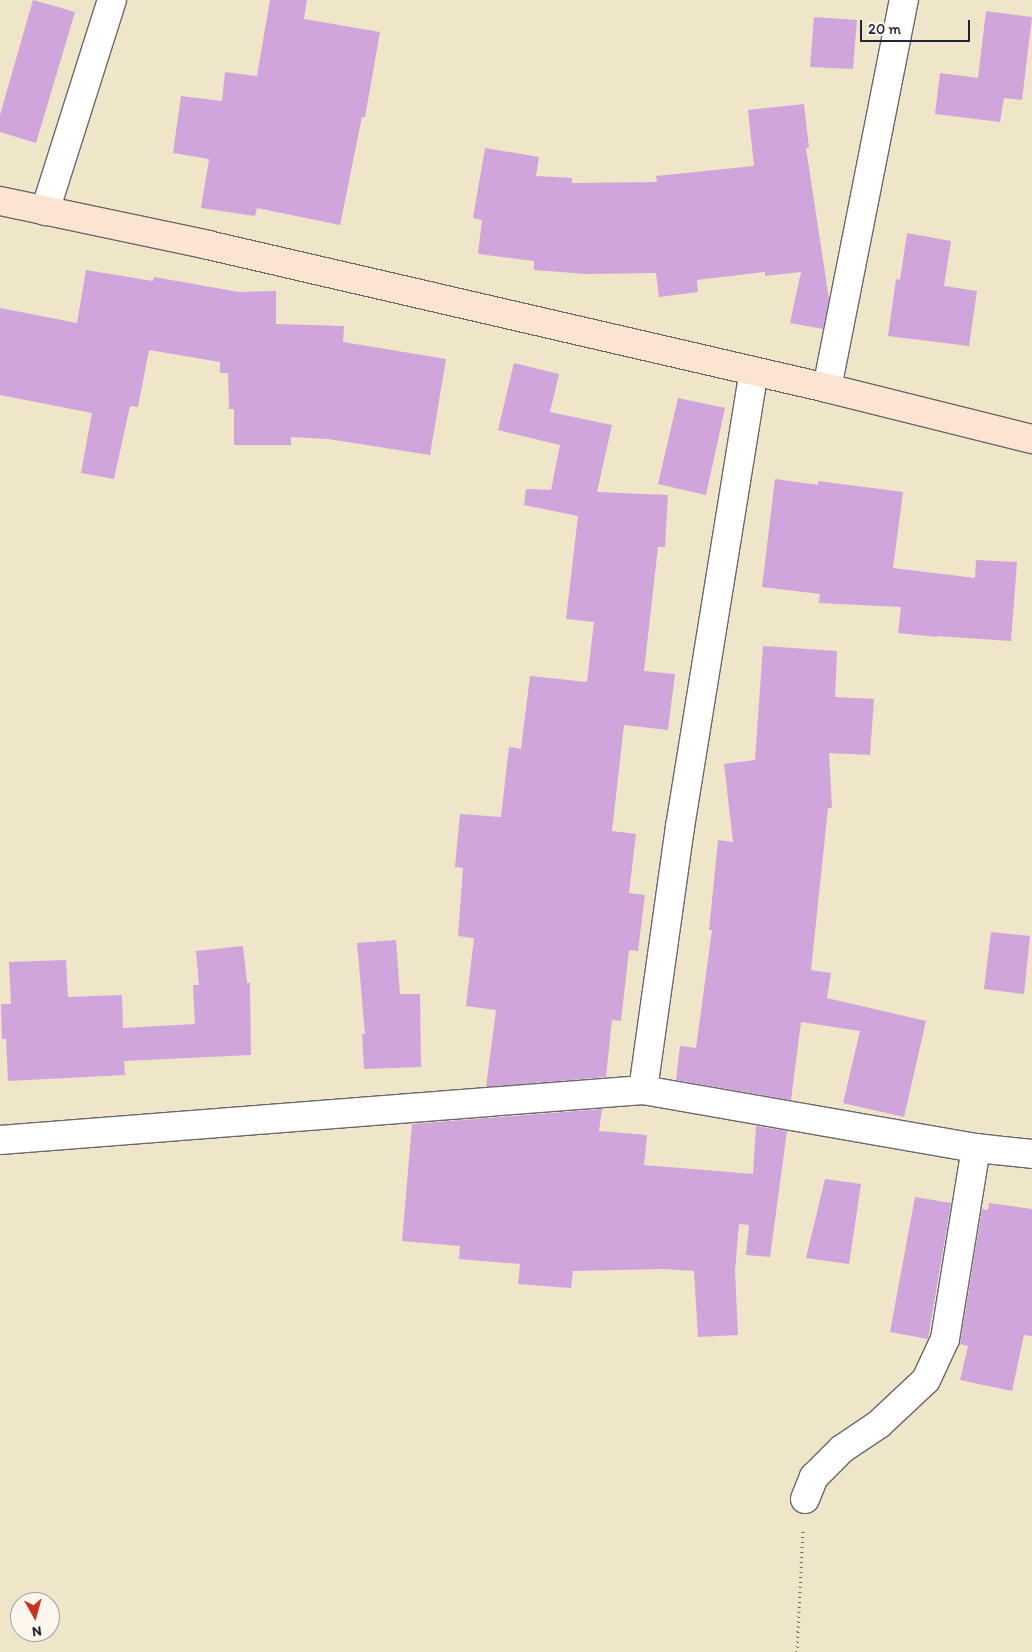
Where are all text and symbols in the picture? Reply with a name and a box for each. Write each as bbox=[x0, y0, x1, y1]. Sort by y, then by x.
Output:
scale bar bbox=[862, 10, 972, 42]
text: 20 m bbox=[868, 20, 901, 38]
north arrow bbox=[10, 1592, 60, 1642]
text: N bbox=[31, 1622, 43, 1640]

